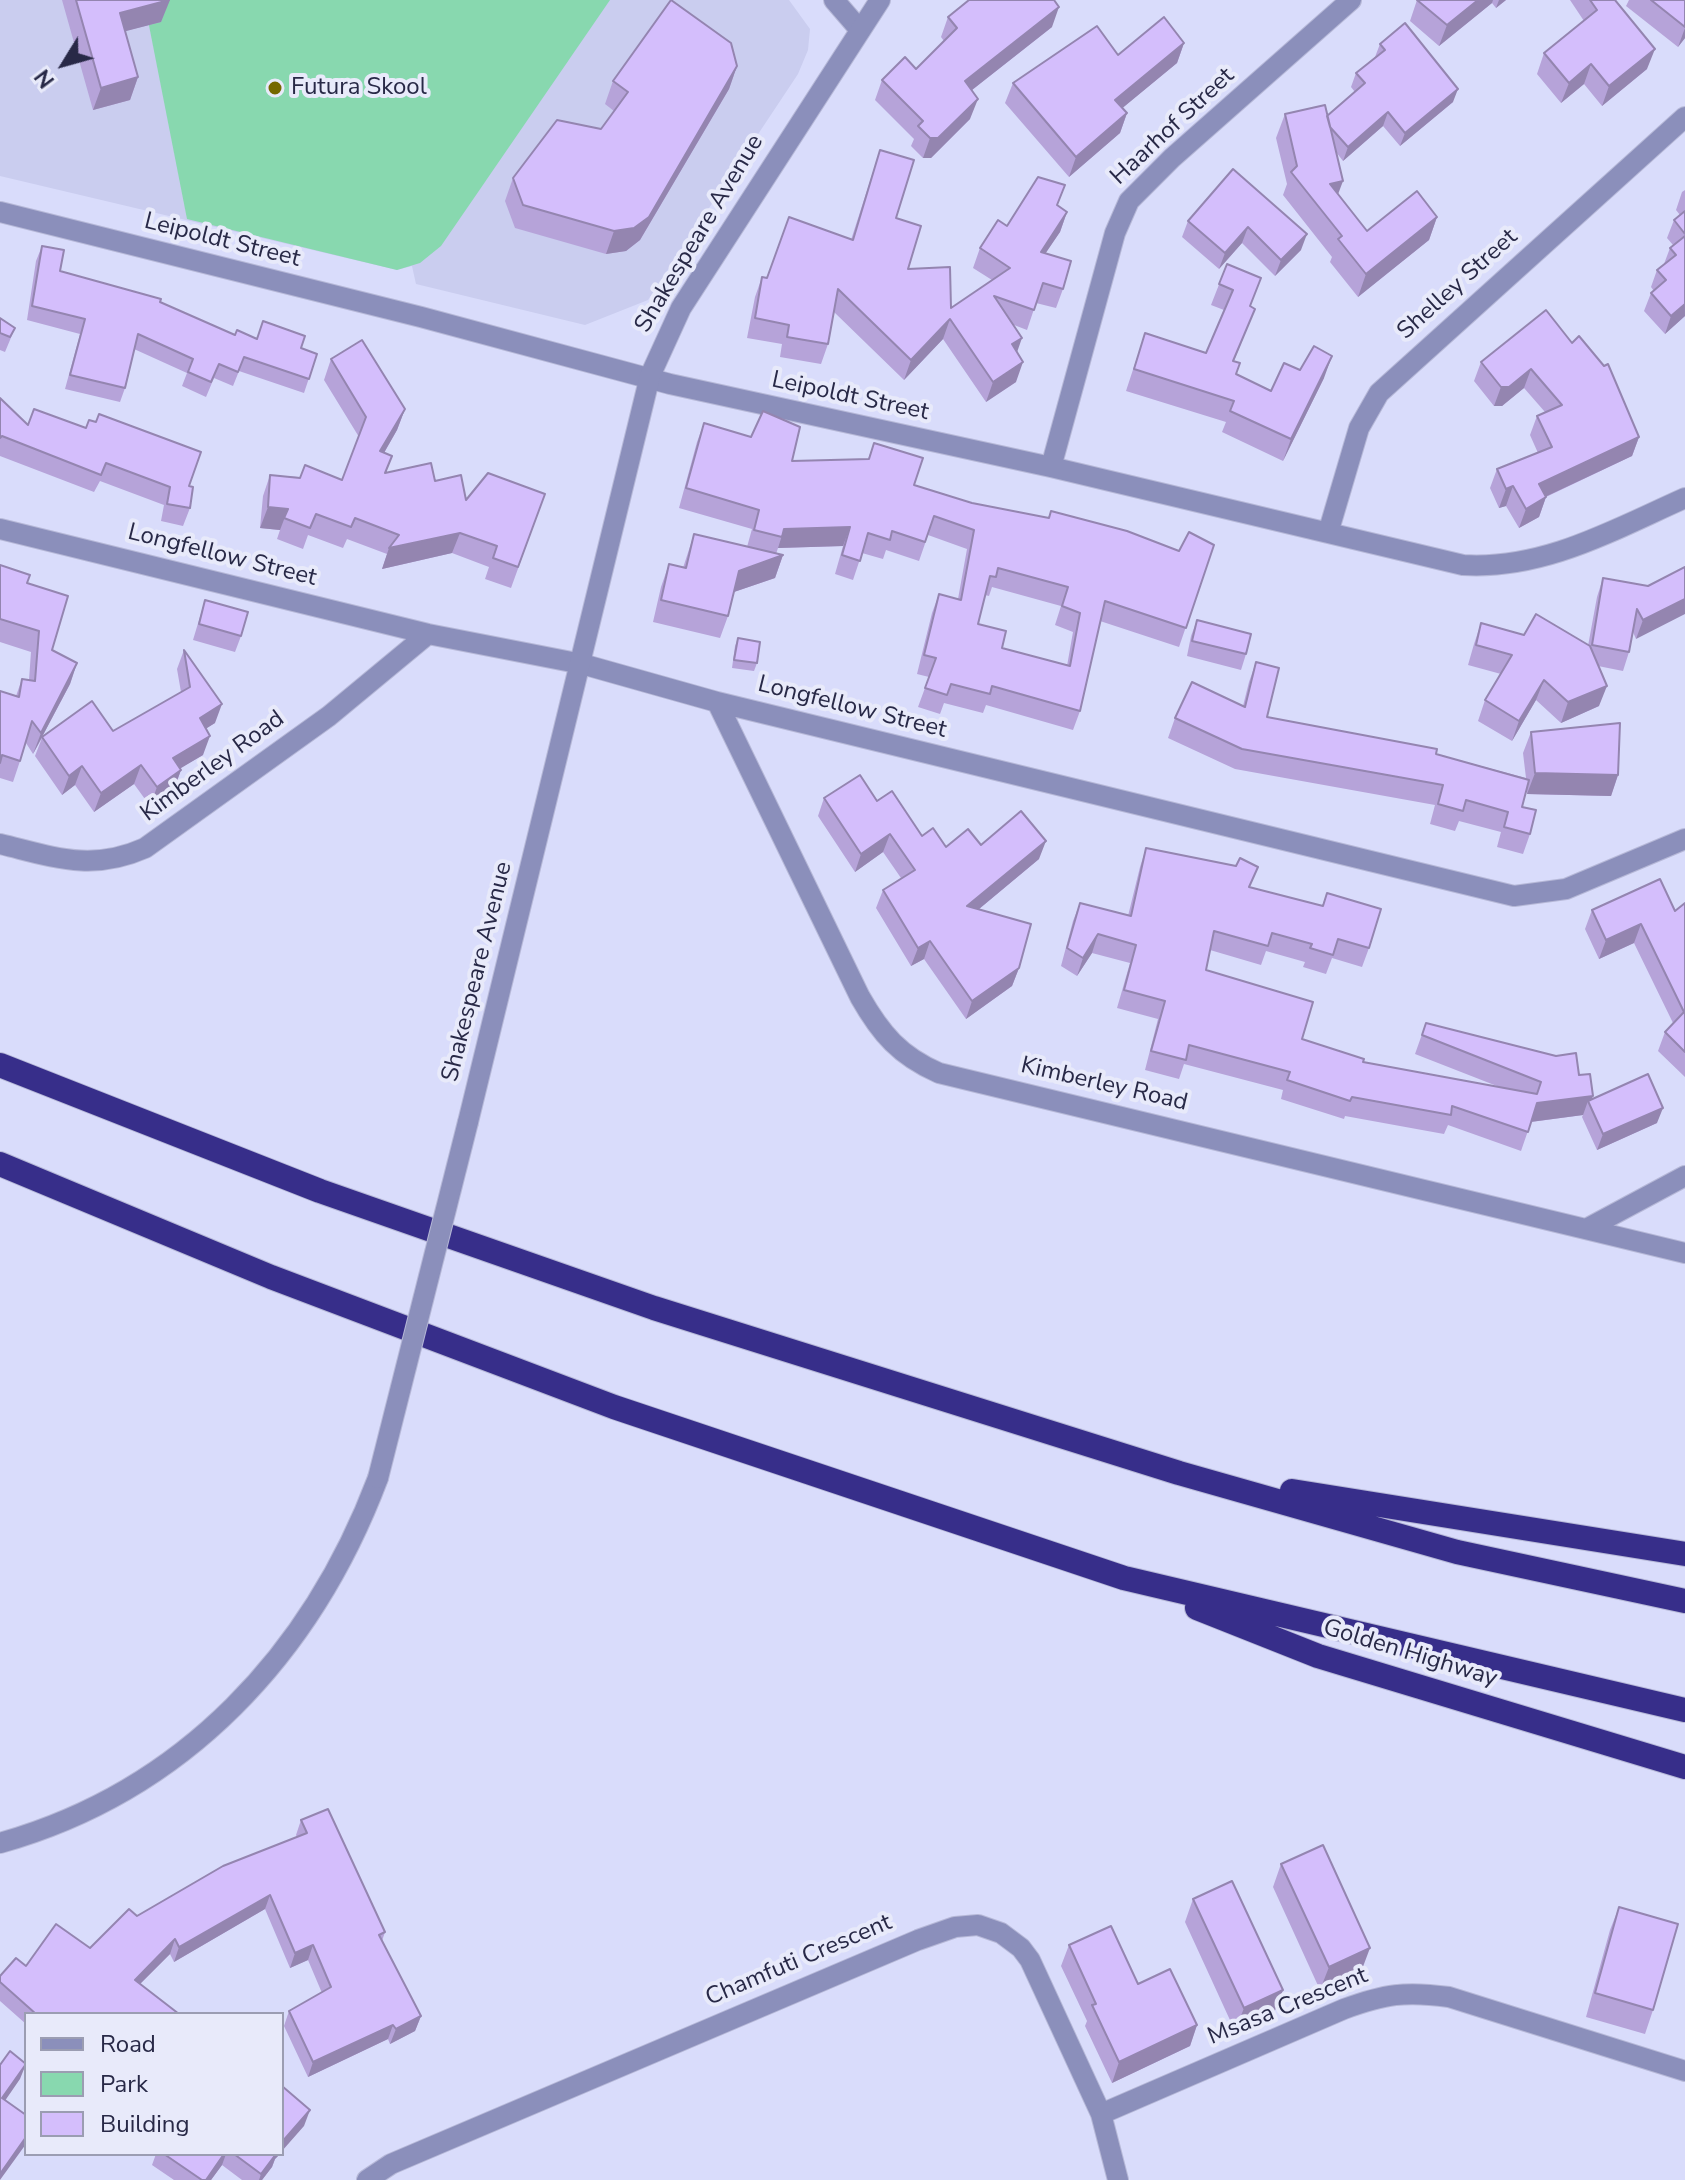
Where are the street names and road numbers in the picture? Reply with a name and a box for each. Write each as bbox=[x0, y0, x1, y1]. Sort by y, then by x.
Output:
street label: Haarhof Street bbox=[1105, 62, 1241, 192]
street label: Shakespeare Avenue bbox=[630, 130, 770, 338]
street label: Leipoldt Street bbox=[141, 208, 303, 274]
street label: Shelley Street bbox=[1392, 223, 1524, 347]
street label: Leipoldt Street bbox=[769, 366, 931, 428]
street label: Longfellow Street bbox=[125, 519, 319, 593]
street label: Longfellow Street bbox=[755, 671, 949, 745]
street label: Kimberley Road bbox=[136, 705, 290, 829]
street label: Shakespeare Avenue bbox=[437, 859, 519, 1085]
street label: Kimberley Road bbox=[1018, 1052, 1190, 1118]
street label: Golden Highway bbox=[1319, 1614, 1501, 1694]
street label: Chamfuti Crescent bbox=[702, 1909, 896, 2013]
street label: Msasa Crescent bbox=[1204, 1962, 1372, 2052]

